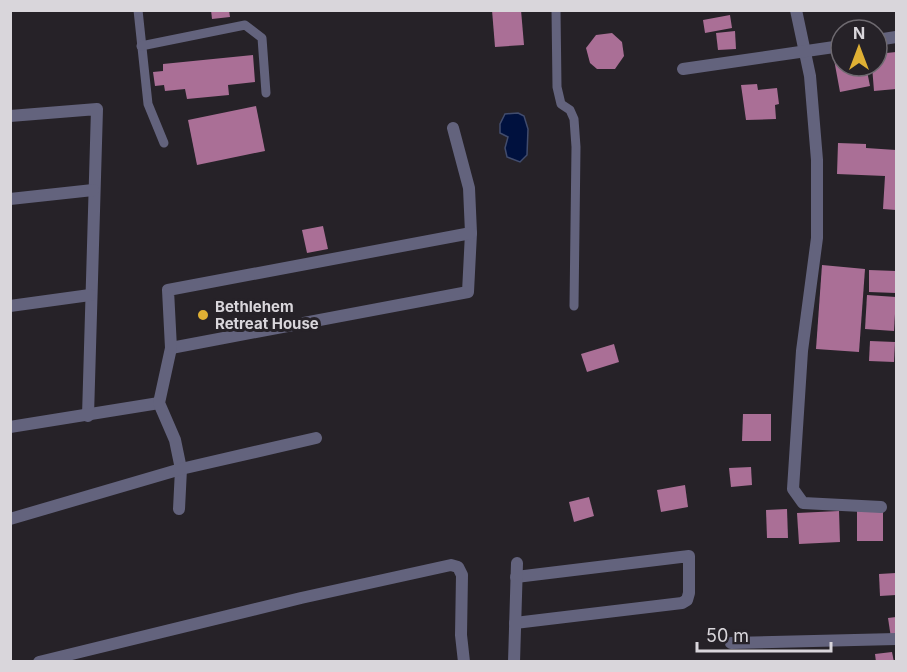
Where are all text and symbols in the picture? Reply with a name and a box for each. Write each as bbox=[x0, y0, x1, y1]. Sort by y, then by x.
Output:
north arrow bbox=[829, 18, 889, 78]
text: N bbox=[853, 23, 865, 43]
place label: Bethlehem Retreat House bbox=[215, 297, 319, 333]
marker: Bethlehem Retreat House bbox=[196, 308, 210, 322]
scale bar bbox=[697, 615, 830, 653]
text: 50 m bbox=[706, 625, 749, 646]

